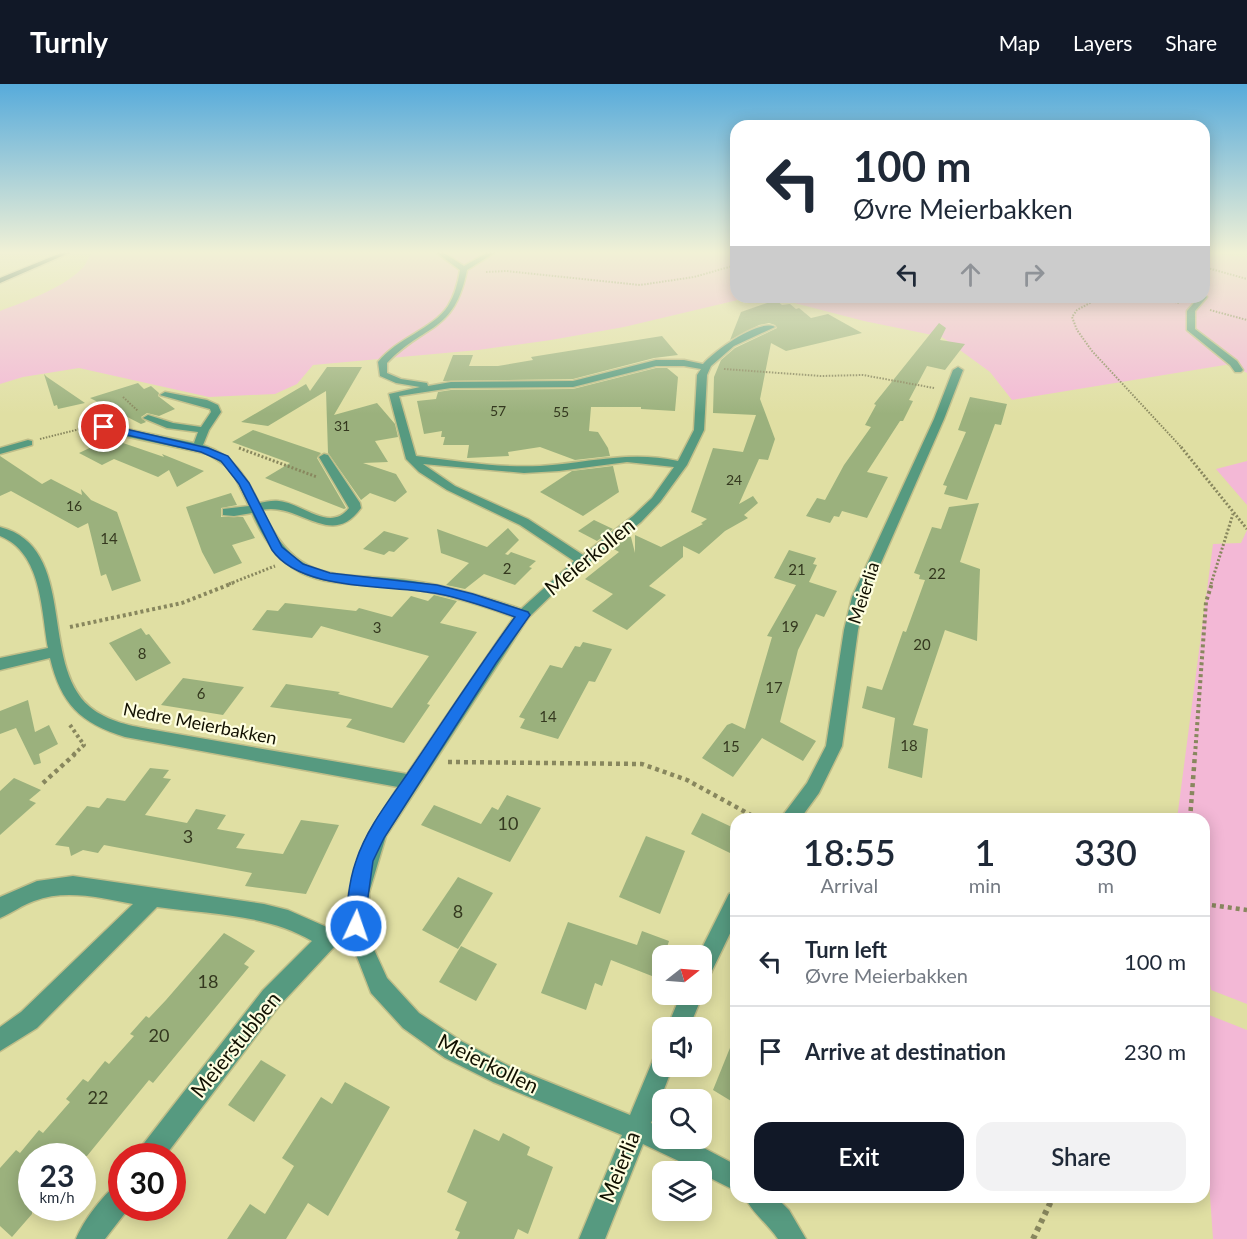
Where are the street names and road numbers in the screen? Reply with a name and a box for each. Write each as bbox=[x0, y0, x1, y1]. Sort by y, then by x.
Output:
street label: Meierkollen bbox=[539, 512, 639, 600]
street label: Meierlia bbox=[843, 559, 883, 626]
street label: Nedre Meierbakken bbox=[122, 697, 279, 749]
street label: Meierstubben bbox=[185, 986, 285, 1102]
street label: Meierkollen bbox=[434, 1028, 543, 1098]
street label: Meierlia bbox=[593, 1127, 644, 1206]

